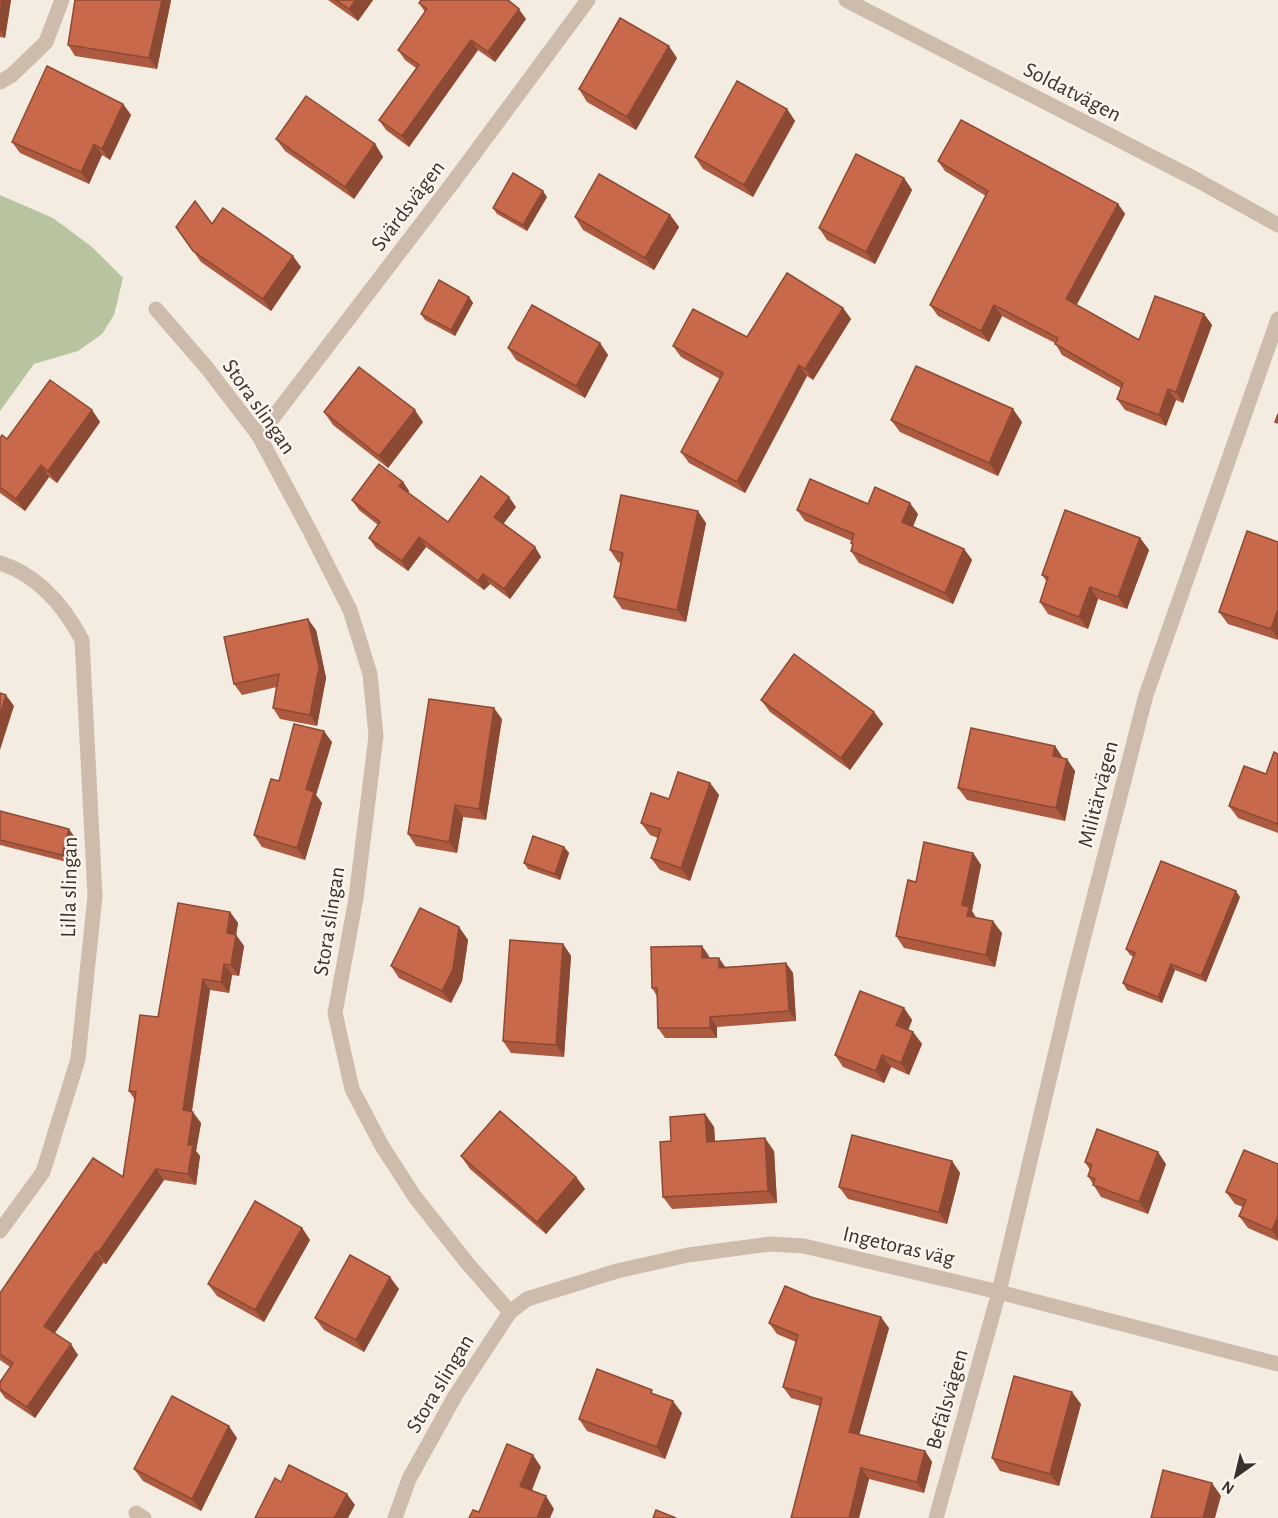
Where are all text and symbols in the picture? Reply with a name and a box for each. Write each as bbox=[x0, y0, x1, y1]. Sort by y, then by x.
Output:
street label: Soldatvägen bbox=[1020, 58, 1125, 126]
street label: Svärdsvägen bbox=[367, 156, 449, 255]
street label: Stora slingan bbox=[219, 355, 300, 458]
street label: Militärvägen bbox=[1074, 739, 1122, 850]
street label: Lilla slingan bbox=[57, 836, 81, 938]
street label: Stora slingan bbox=[309, 865, 348, 977]
street label: Ingetoras väg bbox=[841, 1222, 957, 1270]
street label: Stora slingan bbox=[402, 1331, 478, 1436]
street label: Befälsvägen bbox=[922, 1347, 972, 1452]
north arrow bbox=[1206, 1446, 1266, 1506]
text: N bbox=[1219, 1478, 1237, 1497]

